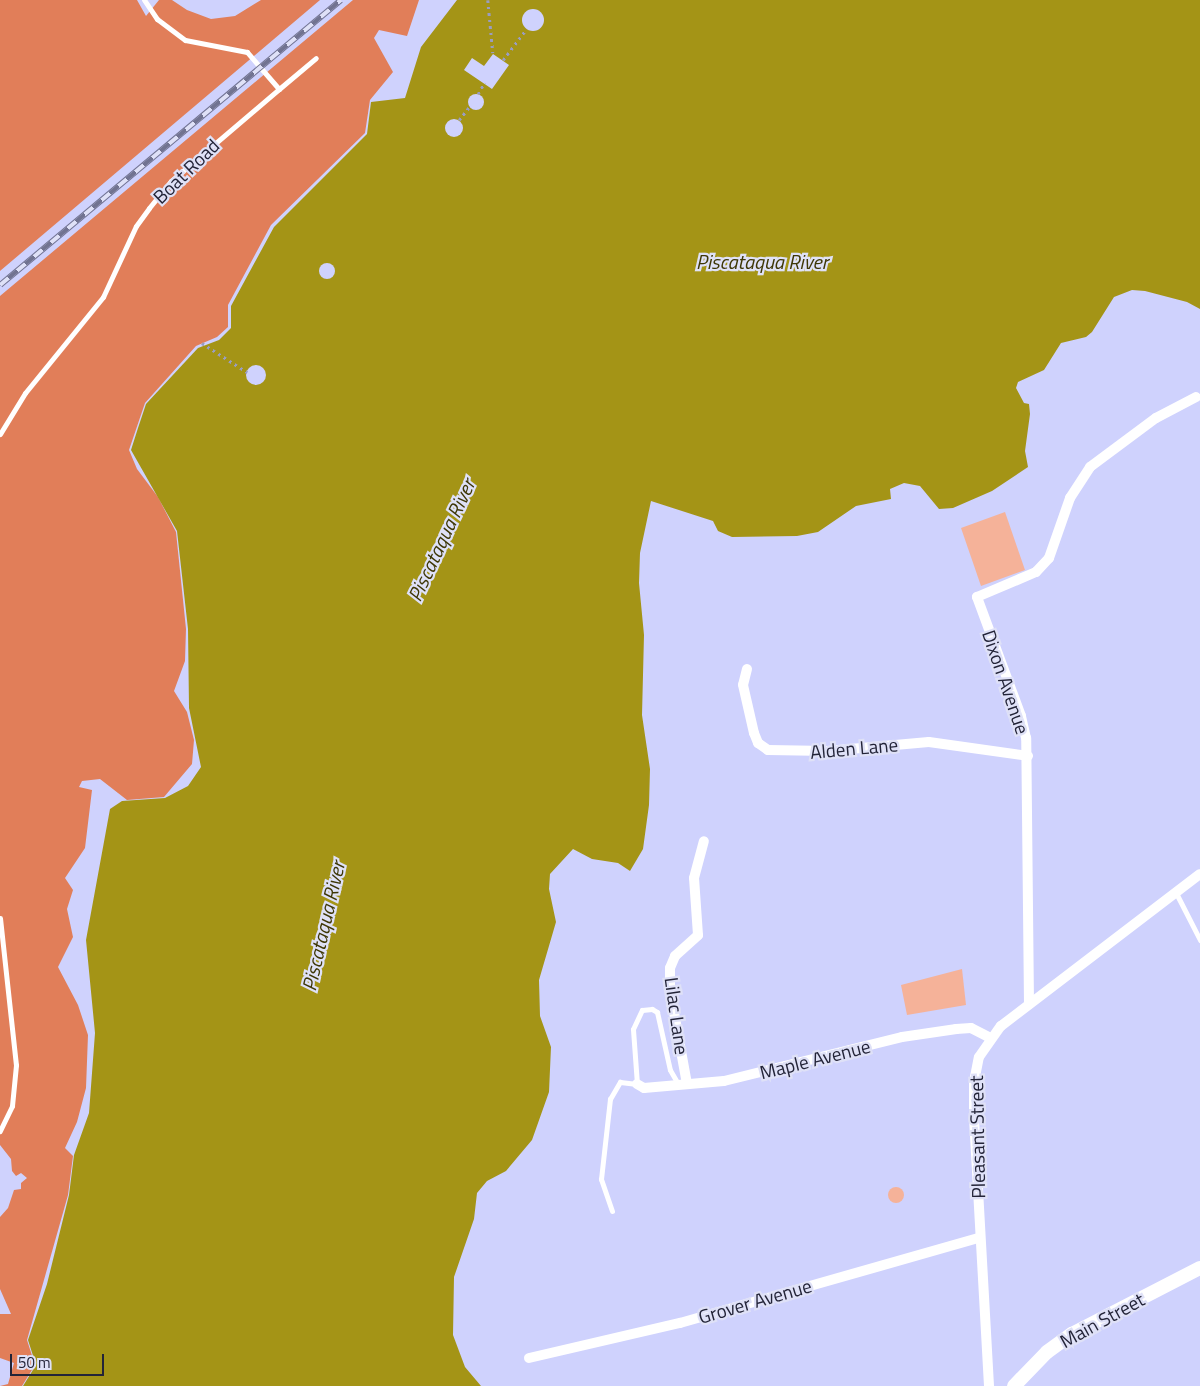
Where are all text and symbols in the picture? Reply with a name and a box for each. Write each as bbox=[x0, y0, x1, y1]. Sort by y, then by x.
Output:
street label: Boat Road bbox=[148, 134, 224, 208]
water label: Piscataqua River bbox=[696, 249, 828, 273]
water label: Piscataqua River bbox=[402, 475, 480, 605]
street label: Dixon Avenue bbox=[978, 627, 1034, 737]
street label: Alden Lane bbox=[809, 733, 899, 763]
water label: Piscataqua River bbox=[296, 859, 350, 993]
street label: Lilac Lane bbox=[660, 976, 694, 1056]
street label: Maple Avenue bbox=[757, 1034, 873, 1084]
street label: Pleasant Street bbox=[965, 1075, 989, 1199]
street label: Grover Avenue bbox=[696, 1274, 814, 1328]
street label: Main Street bbox=[1056, 1287, 1148, 1353]
scale bar bbox=[12, 1344, 106, 1376]
text: 50 m bbox=[18, 1351, 51, 1374]

